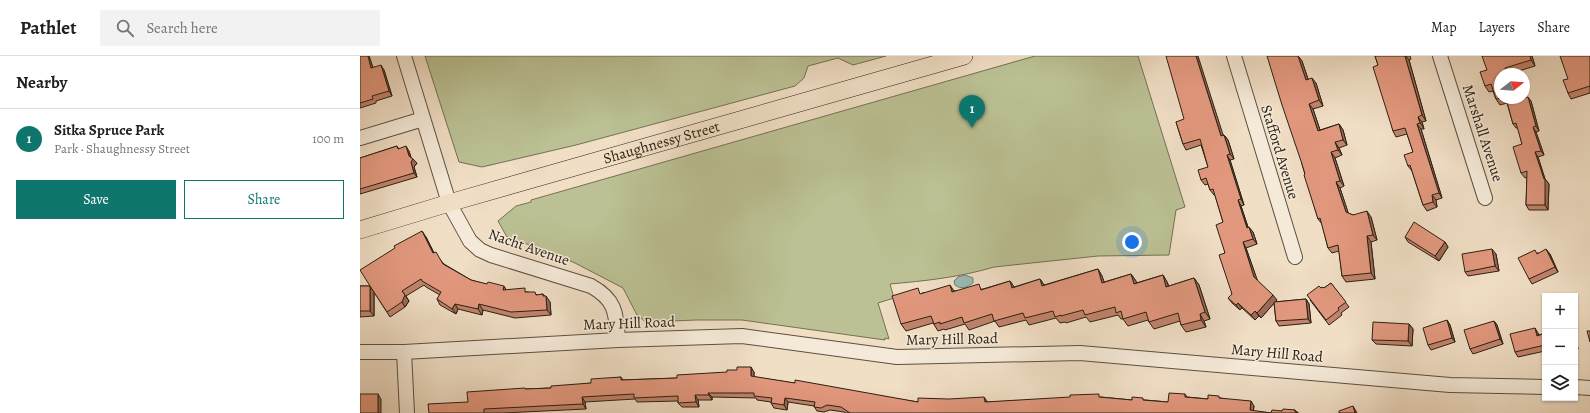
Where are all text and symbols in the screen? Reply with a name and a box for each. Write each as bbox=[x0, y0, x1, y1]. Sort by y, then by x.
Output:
search box bbox=[100, 10, 380, 46]
text: Pathlet bbox=[20, 15, 76, 41]
icon: search bbox=[114, 17, 136, 39]
text: Search here bbox=[146, 18, 218, 38]
text: Map bbox=[1431, 18, 1457, 37]
text: Layers bbox=[1479, 18, 1515, 37]
text: Share bbox=[1537, 18, 1570, 37]
north arrow bbox=[1494, 68, 1530, 104]
text: Nearby bbox=[16, 71, 67, 94]
street label: Marshall Avenue bbox=[1458, 82, 1508, 185]
pin: 1 bbox=[959, 95, 985, 128]
street label: Stafford Avenue bbox=[1256, 102, 1304, 202]
street label: Shaughnessy Street bbox=[601, 116, 722, 168]
text: Sitka Spruce Park bbox=[54, 120, 164, 140]
text: 1 bbox=[27, 130, 31, 147]
text: 100 m bbox=[312, 130, 344, 147]
text: Park · Shaughnessy Street bbox=[54, 140, 190, 157]
button: Save bbox=[16, 180, 176, 219]
button: Share bbox=[184, 180, 344, 219]
street label: Nacht Avenue bbox=[486, 224, 572, 270]
your location bbox=[1122, 232, 1142, 252]
map controls bbox=[1542, 293, 1578, 401]
button: + bbox=[1542, 293, 1578, 329]
street label: Mary Hill Road bbox=[583, 311, 676, 335]
street label: Mary Hill Road bbox=[906, 328, 999, 350]
button: − bbox=[1542, 329, 1578, 365]
street label: Mary Hill Road bbox=[1230, 339, 1325, 367]
button: layers bbox=[1542, 365, 1578, 401]

